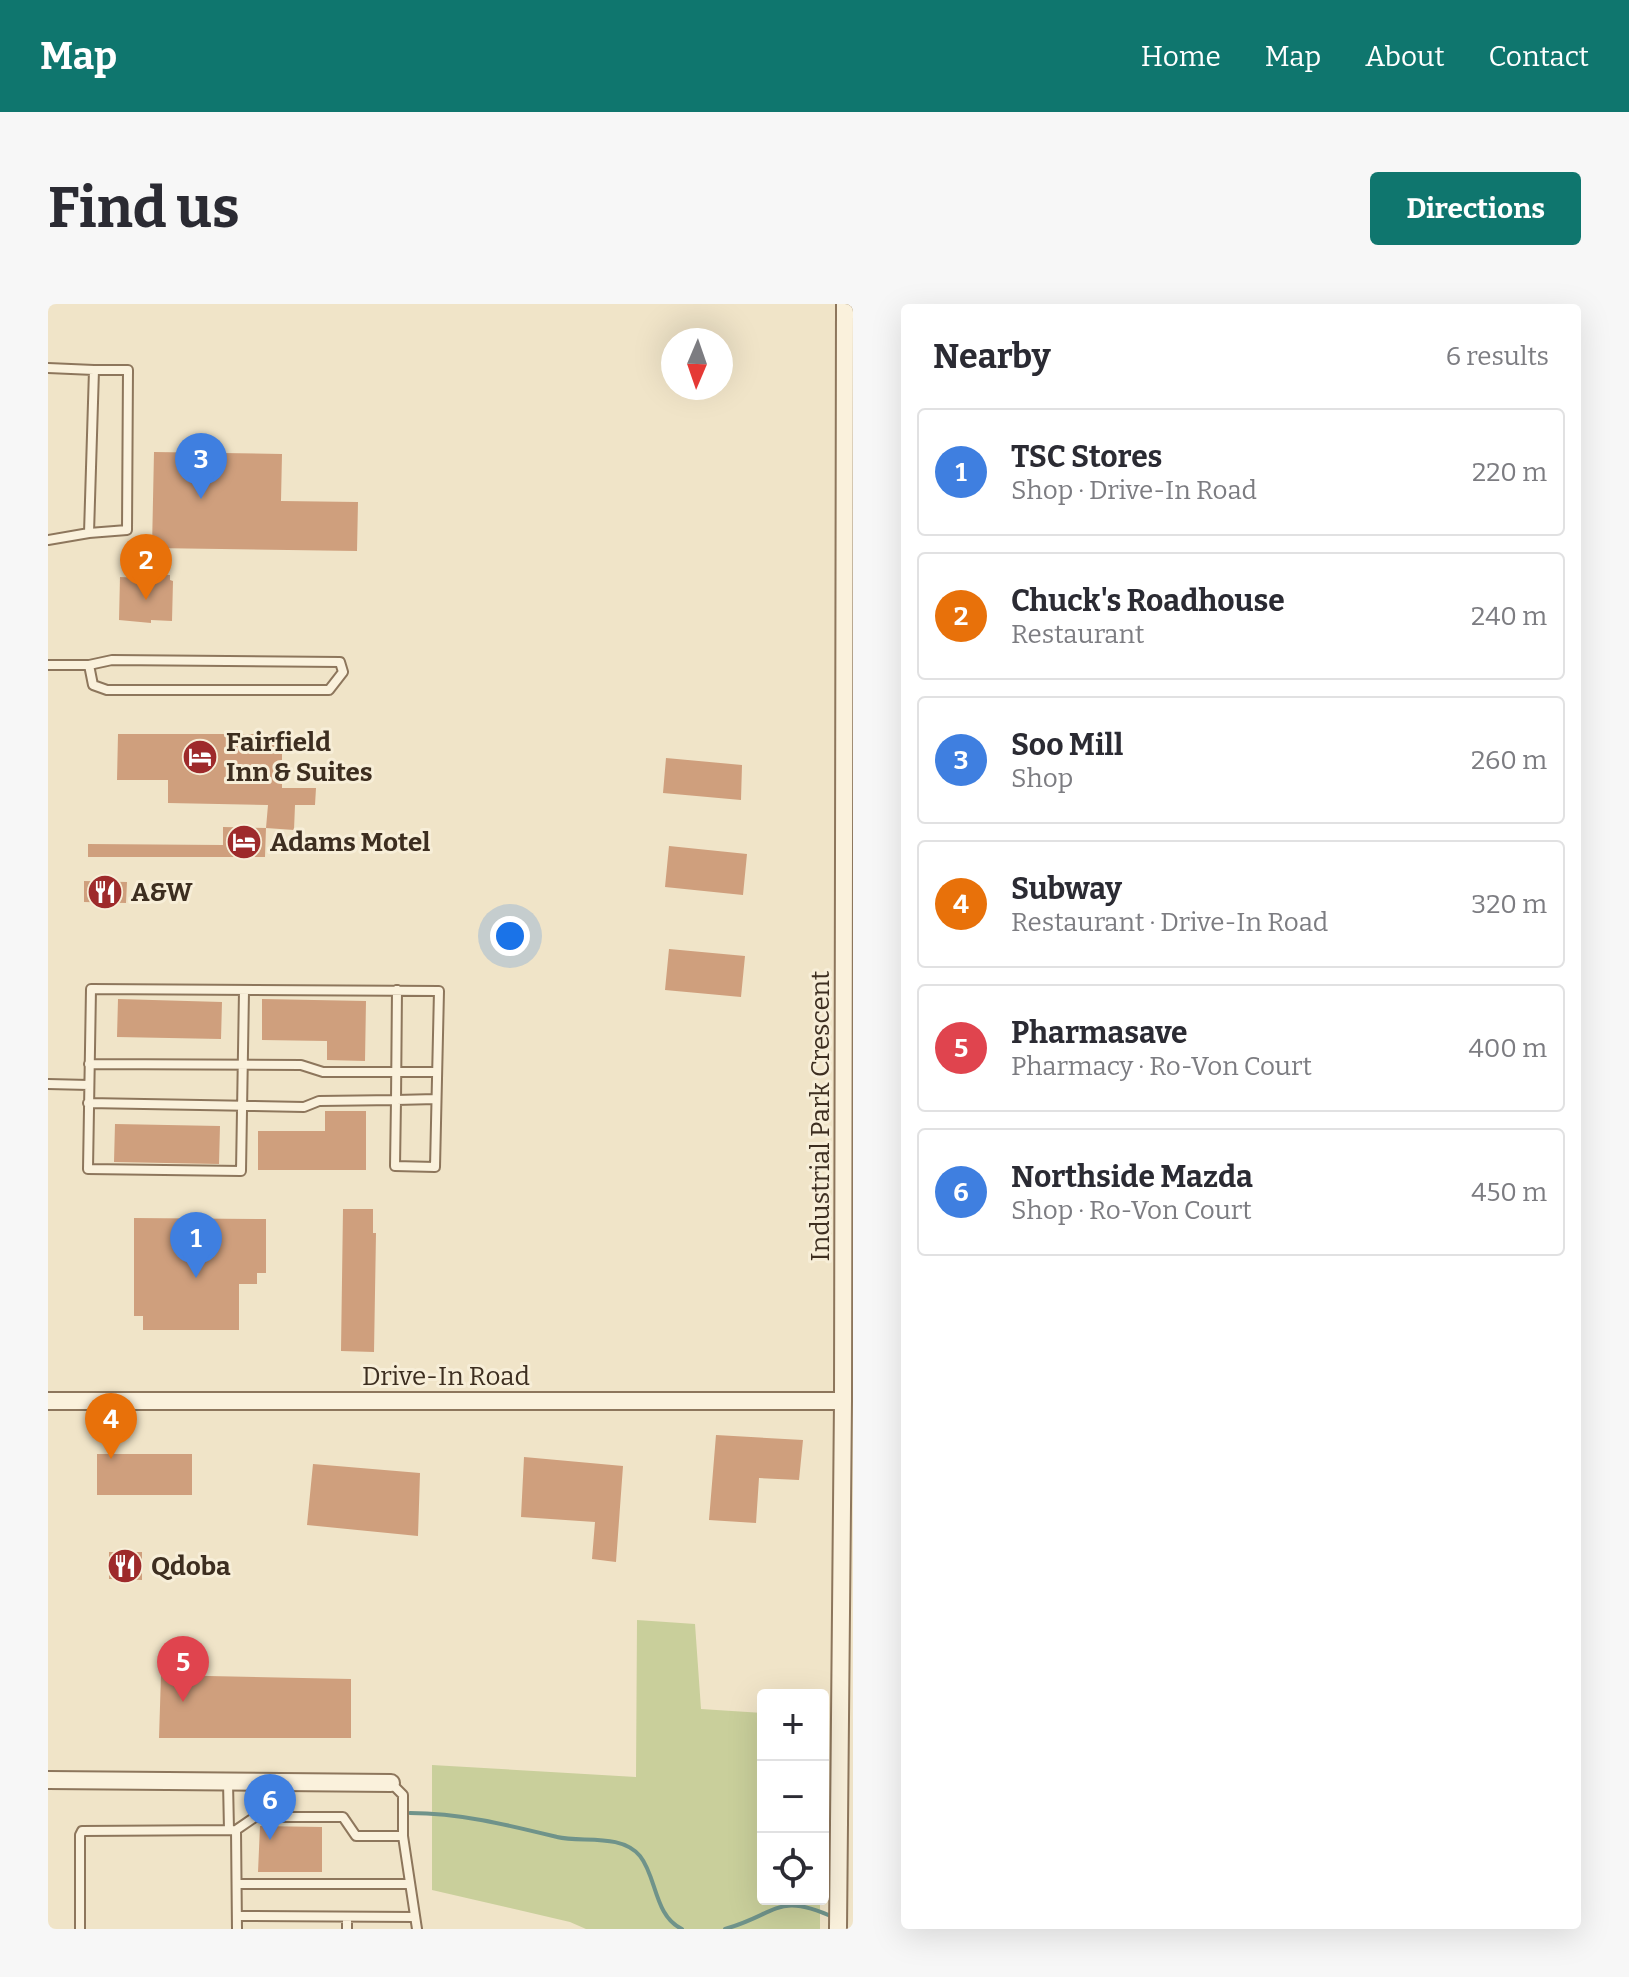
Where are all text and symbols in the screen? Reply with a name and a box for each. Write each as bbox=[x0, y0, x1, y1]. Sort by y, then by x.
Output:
text: Map bbox=[40, 33, 117, 79]
text: Home bbox=[1141, 40, 1221, 73]
text: Map bbox=[1265, 40, 1321, 73]
text: About bbox=[1365, 40, 1445, 73]
text: Contact bbox=[1489, 40, 1589, 73]
button: Directions bbox=[1370, 172, 1581, 245]
text: Find us bbox=[48, 175, 240, 242]
north arrow bbox=[661, 328, 733, 400]
text: Nearby bbox=[933, 336, 1051, 377]
text: 6 results bbox=[1446, 341, 1549, 372]
pin: 3 bbox=[175, 433, 227, 499]
text: TSC Stores bbox=[1011, 439, 1162, 475]
text: 1 bbox=[955, 457, 967, 488]
text: 220 m bbox=[1472, 457, 1547, 488]
text: Shop · Drive-In Road bbox=[1011, 475, 1257, 506]
pin: 2 bbox=[120, 534, 172, 600]
text: Chuck's Roadhouse bbox=[1011, 583, 1285, 619]
text: 2 bbox=[954, 601, 968, 632]
text: 240 m bbox=[1471, 601, 1547, 632]
text: Restaurant bbox=[1011, 619, 1144, 650]
place label: Fairfield Inn & Suites bbox=[226, 727, 373, 788]
text: Soo Mill bbox=[1011, 727, 1123, 763]
hotel icon: Fairfield Inn & Suites bbox=[181, 738, 219, 776]
text: 3 bbox=[954, 745, 968, 776]
text: 260 m bbox=[1471, 745, 1547, 776]
text: Shop bbox=[1011, 763, 1073, 794]
hotel icon: Adams Motel bbox=[225, 823, 263, 861]
place label: Adams Motel bbox=[270, 827, 430, 858]
text: Subway bbox=[1011, 871, 1122, 907]
restaurant icon: A&W bbox=[86, 873, 124, 911]
place label: A&W bbox=[131, 877, 193, 908]
text: 4 bbox=[953, 889, 969, 920]
text: 320 m bbox=[1471, 889, 1547, 920]
text: Restaurant · Drive-In Road bbox=[1011, 907, 1328, 938]
your location bbox=[490, 916, 530, 956]
street label: Industrial Park Crescent bbox=[805, 970, 836, 1261]
text: Pharmasave bbox=[1011, 1015, 1188, 1051]
text: 5 bbox=[954, 1033, 968, 1064]
text: 400 m bbox=[1468, 1033, 1547, 1064]
text: Pharmacy · Ro-Von Court bbox=[1011, 1051, 1312, 1082]
text: Northside Mazda bbox=[1011, 1159, 1253, 1195]
text: 6 bbox=[953, 1177, 969, 1208]
text: 450 m bbox=[1471, 1177, 1547, 1208]
text: Shop · Ro-Von Court bbox=[1011, 1195, 1252, 1226]
pin: 1 bbox=[170, 1212, 222, 1278]
street label: Drive-In Road bbox=[362, 1361, 530, 1392]
pin: 4 bbox=[85, 1393, 137, 1459]
restaurant icon: Qdoba bbox=[106, 1547, 144, 1585]
place label: Qdoba bbox=[151, 1551, 231, 1582]
pin: 5 bbox=[157, 1636, 209, 1702]
map controls bbox=[757, 1689, 829, 1905]
button: + bbox=[757, 1689, 829, 1761]
button: − bbox=[757, 1761, 829, 1833]
pin: 6 bbox=[244, 1774, 296, 1840]
button: locate bbox=[757, 1833, 829, 1905]

